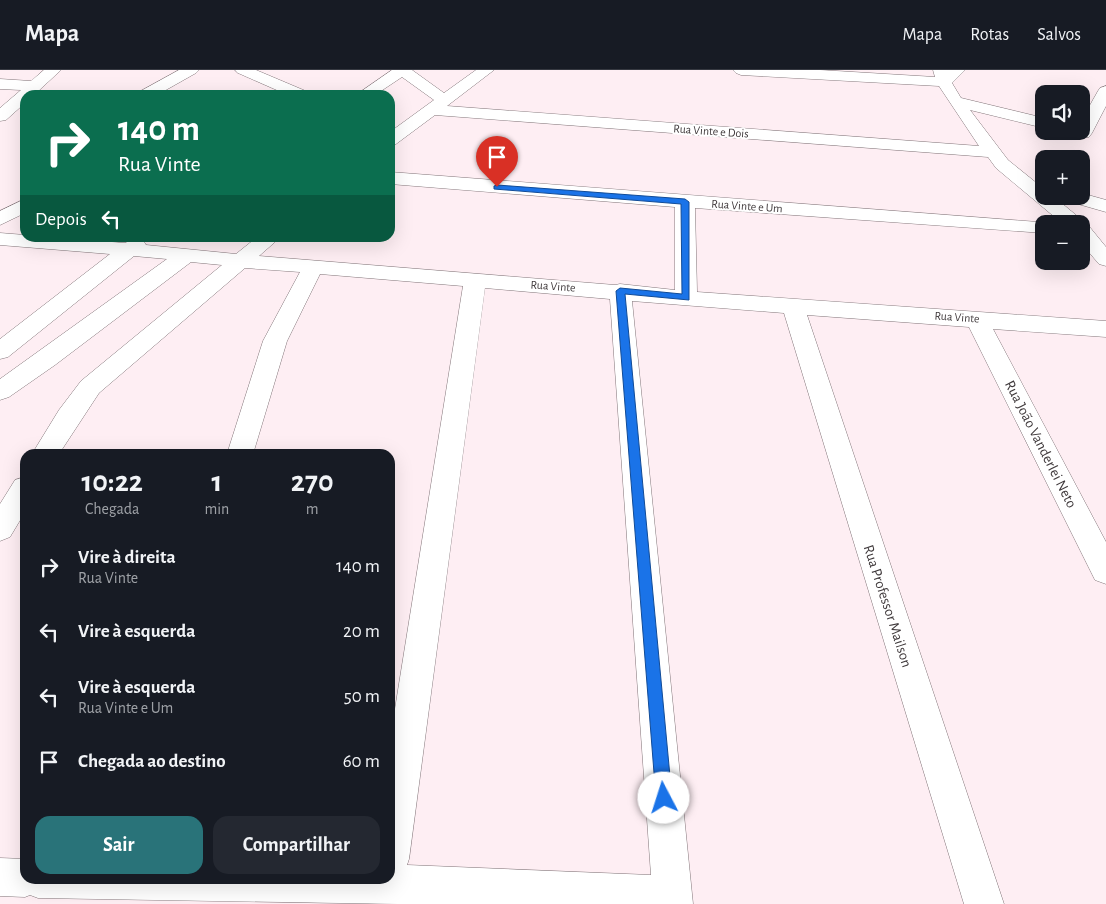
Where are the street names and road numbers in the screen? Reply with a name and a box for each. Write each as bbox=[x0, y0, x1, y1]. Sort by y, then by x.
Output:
street label: Rua Vinte e Dois bbox=[673, 122, 749, 140]
street label: Rua Vinte e Um bbox=[711, 198, 783, 214]
street label: Rua Vinte bbox=[530, 278, 576, 294]
street label: Rua Vinte bbox=[934, 309, 980, 325]
street label: Rua João Vanderlei Neto bbox=[1002, 378, 1079, 510]
street label: Rua Professor Mailson bbox=[861, 543, 914, 669]

